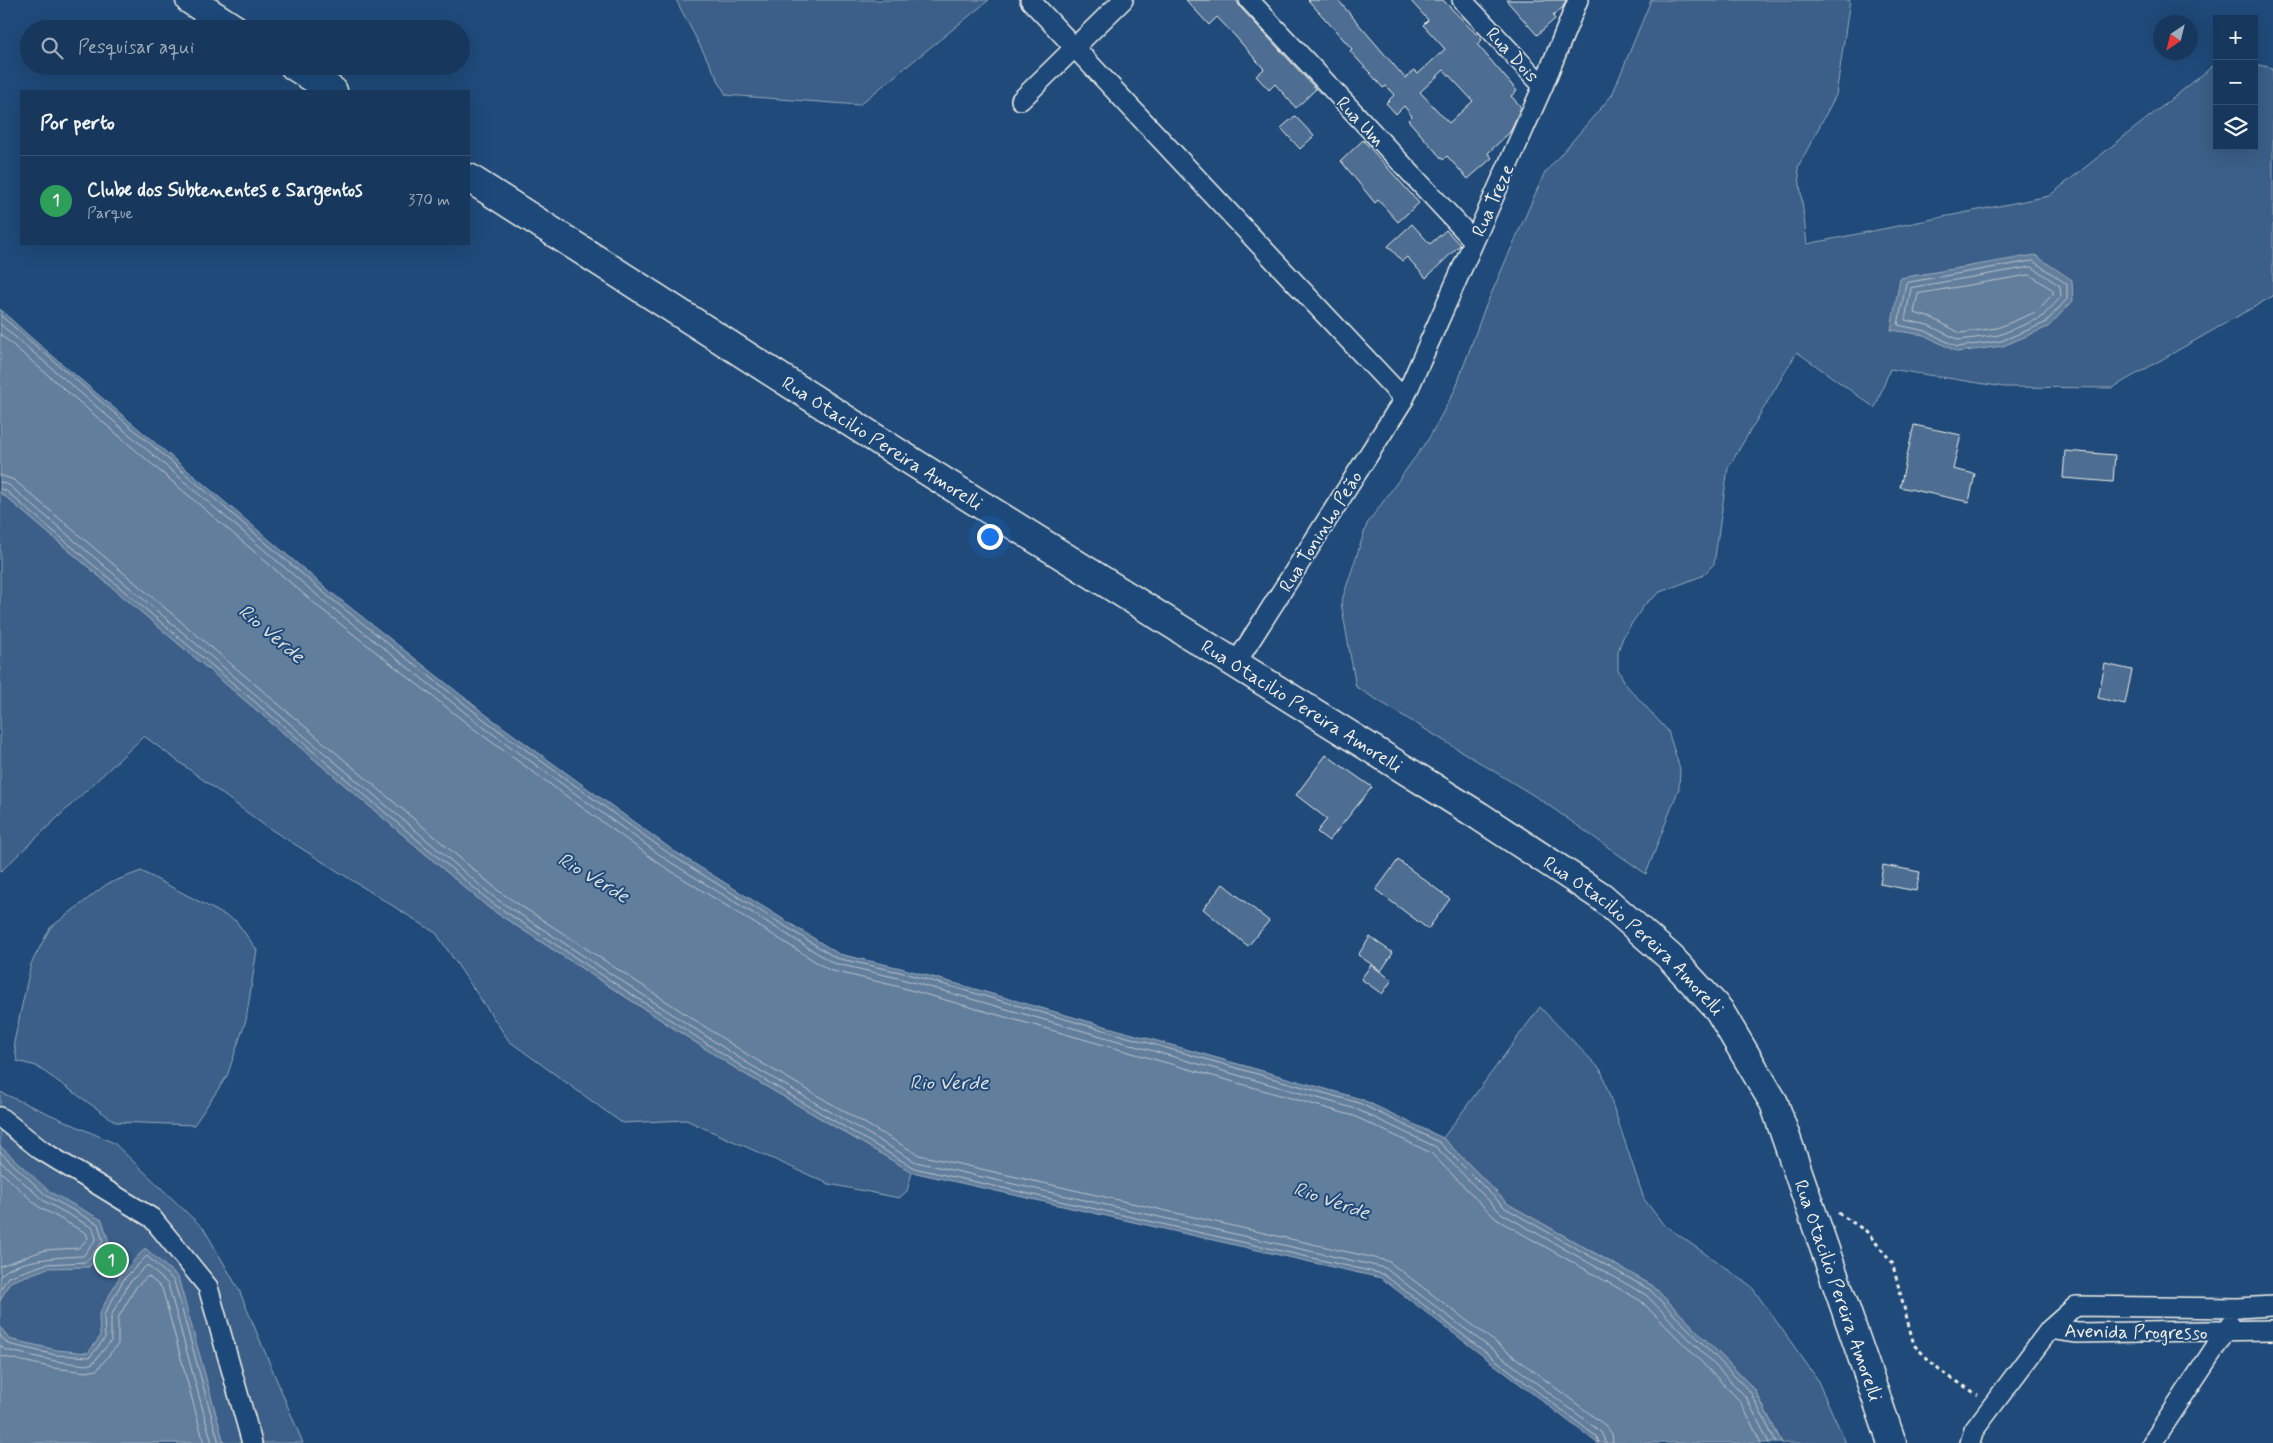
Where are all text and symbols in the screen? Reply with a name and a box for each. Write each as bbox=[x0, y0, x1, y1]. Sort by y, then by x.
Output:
north arrow bbox=[2153, 15, 2198, 60]
map controls bbox=[2213, 15, 2258, 150]
button: + bbox=[2213, 15, 2258, 60]
search box bbox=[20, 20, 470, 75]
street label: Rua Dois bbox=[1480, 22, 1544, 88]
icon: search bbox=[38, 34, 66, 62]
text: Pesquisar aqui bbox=[78, 35, 194, 60]
button: − bbox=[2213, 60, 2258, 105]
street label: Rua Um bbox=[1330, 91, 1390, 153]
button: layers bbox=[2213, 105, 2258, 150]
text: Por perto bbox=[40, 109, 115, 137]
street label: Rua Treze bbox=[1466, 160, 1520, 241]
text: Clube dos Subtenentes e Sargentos bbox=[87, 178, 363, 203]
text: 1 bbox=[52, 190, 60, 211]
text: 370 m bbox=[408, 190, 450, 211]
text: Parque bbox=[87, 203, 133, 224]
street label: Rua Otacilio Pereira Amorelli bbox=[777, 371, 987, 517]
street label: Rua Toninho Peão bbox=[1274, 466, 1369, 597]
your location bbox=[977, 524, 1003, 550]
water label: Rio Verde bbox=[232, 598, 311, 671]
street label: Rua Otacilio Pereira Amorelli bbox=[1196, 634, 1407, 779]
water label: Rio Verde bbox=[552, 846, 635, 911]
street label: Rua Otacilio Pereira Amorelli bbox=[1538, 851, 1729, 1021]
water label: Rio Verde bbox=[909, 1070, 990, 1097]
water label: Rio Verde bbox=[1290, 1176, 1374, 1227]
street label: Rua Otacilio Pereira Amorelli bbox=[1788, 1177, 1888, 1405]
pin: 1 bbox=[95, 1241, 127, 1279]
street label: Avenida Progresso bbox=[2064, 1319, 2208, 1347]

